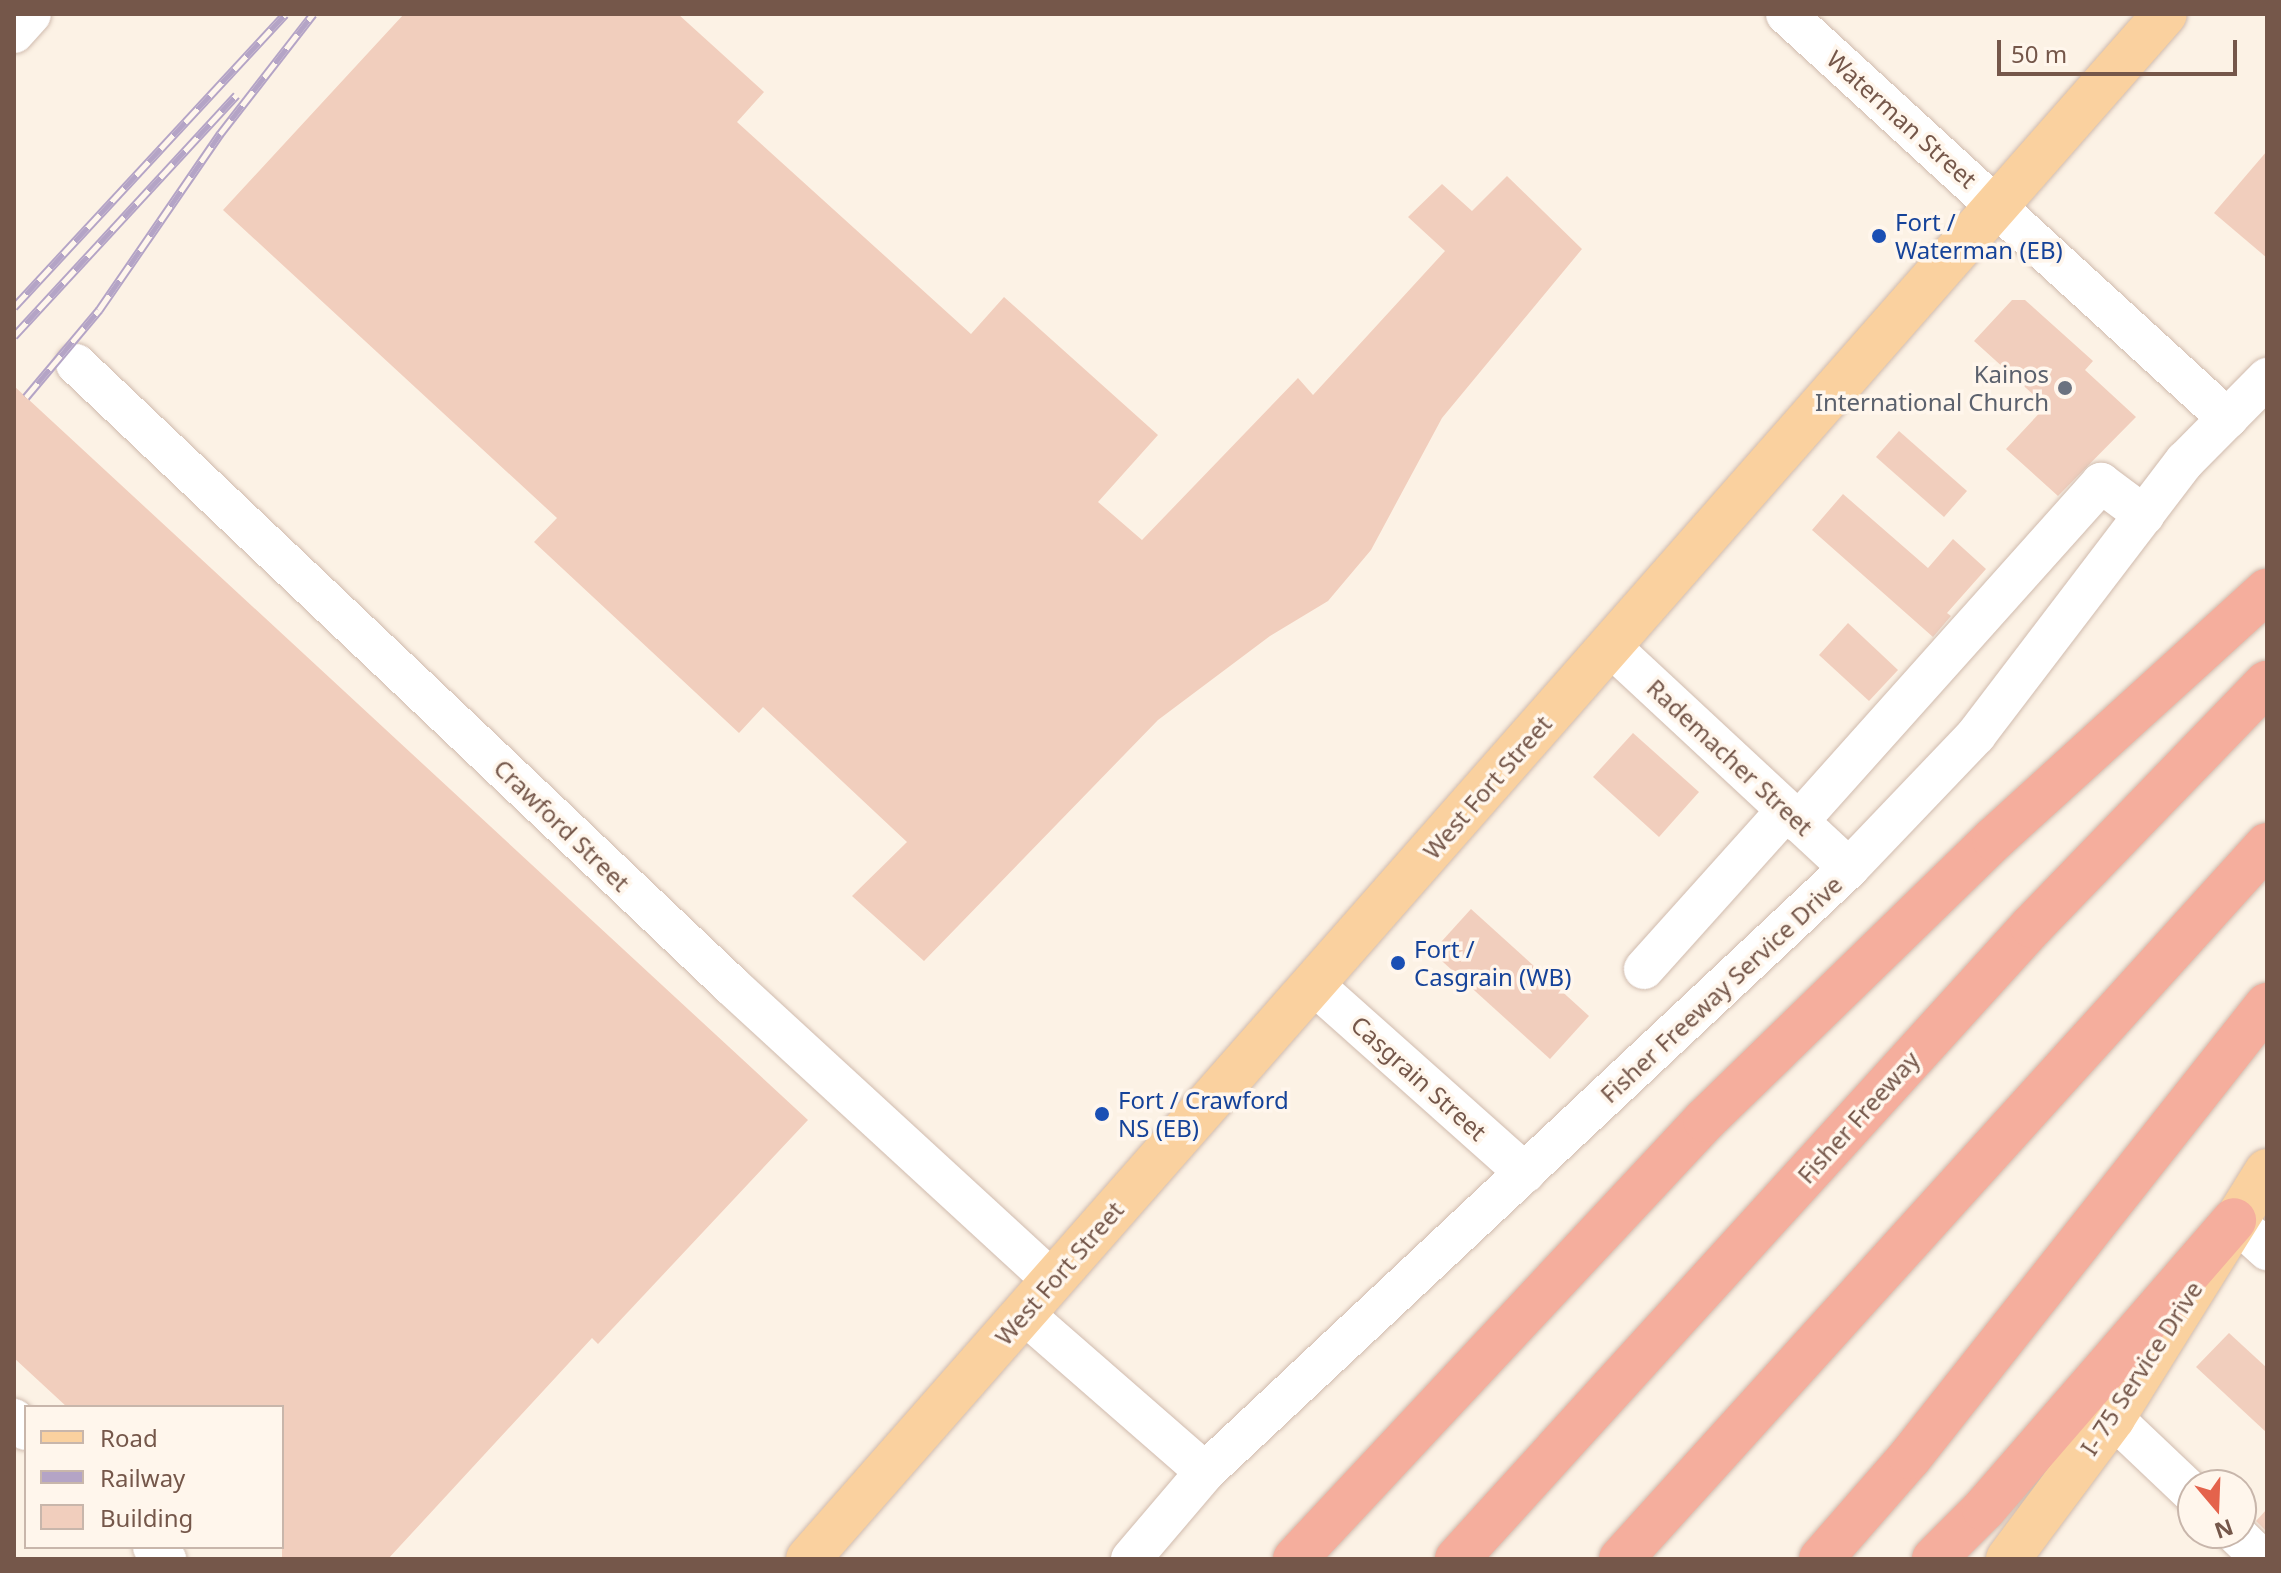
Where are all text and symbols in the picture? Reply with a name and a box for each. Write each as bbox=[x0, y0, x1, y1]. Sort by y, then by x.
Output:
scale bar bbox=[2001, 24, 2241, 74]
text: 50 m bbox=[2011, 37, 2067, 70]
street label: Waterman Street bbox=[1821, 44, 1983, 194]
place label: Fort / Waterman (EB) bbox=[1895, 208, 2063, 264]
marker: Fort / Waterman (EB) bbox=[1870, 227, 1888, 245]
place label: Kainos International Church bbox=[1815, 360, 2049, 416]
marker: Kainos International Church bbox=[2056, 379, 2074, 397]
street label: Rademacher Street bbox=[1641, 673, 1819, 841]
street label: West Fort Street bbox=[1417, 709, 1557, 865]
street label: Crawford Street bbox=[488, 753, 636, 897]
street label: Fisher Freeway Service Drive bbox=[1594, 869, 1848, 1109]
place label: Fort / Casgrain (WB) bbox=[1414, 935, 1571, 991]
marker: Fort / Casgrain (WB) bbox=[1389, 954, 1407, 972]
street label: Casgrain Street bbox=[1345, 1010, 1493, 1146]
street label: Fisher Freeway bbox=[1791, 1045, 1925, 1189]
place label: Fort / Crawford NS (EB) bbox=[1118, 1086, 1289, 1142]
marker: Fort / Crawford NS (EB) bbox=[1093, 1105, 1111, 1123]
street label: West Fort Street bbox=[989, 1195, 1129, 1351]
street label: I- 75 Service Drive bbox=[2074, 1276, 2208, 1460]
legend bbox=[24, 1405, 284, 1549]
text: Road bbox=[100, 1421, 158, 1454]
text: Railway bbox=[100, 1461, 185, 1494]
north arrow bbox=[2177, 1469, 2257, 1549]
text: Building bbox=[100, 1501, 193, 1534]
text: N bbox=[2211, 1513, 2238, 1547]

